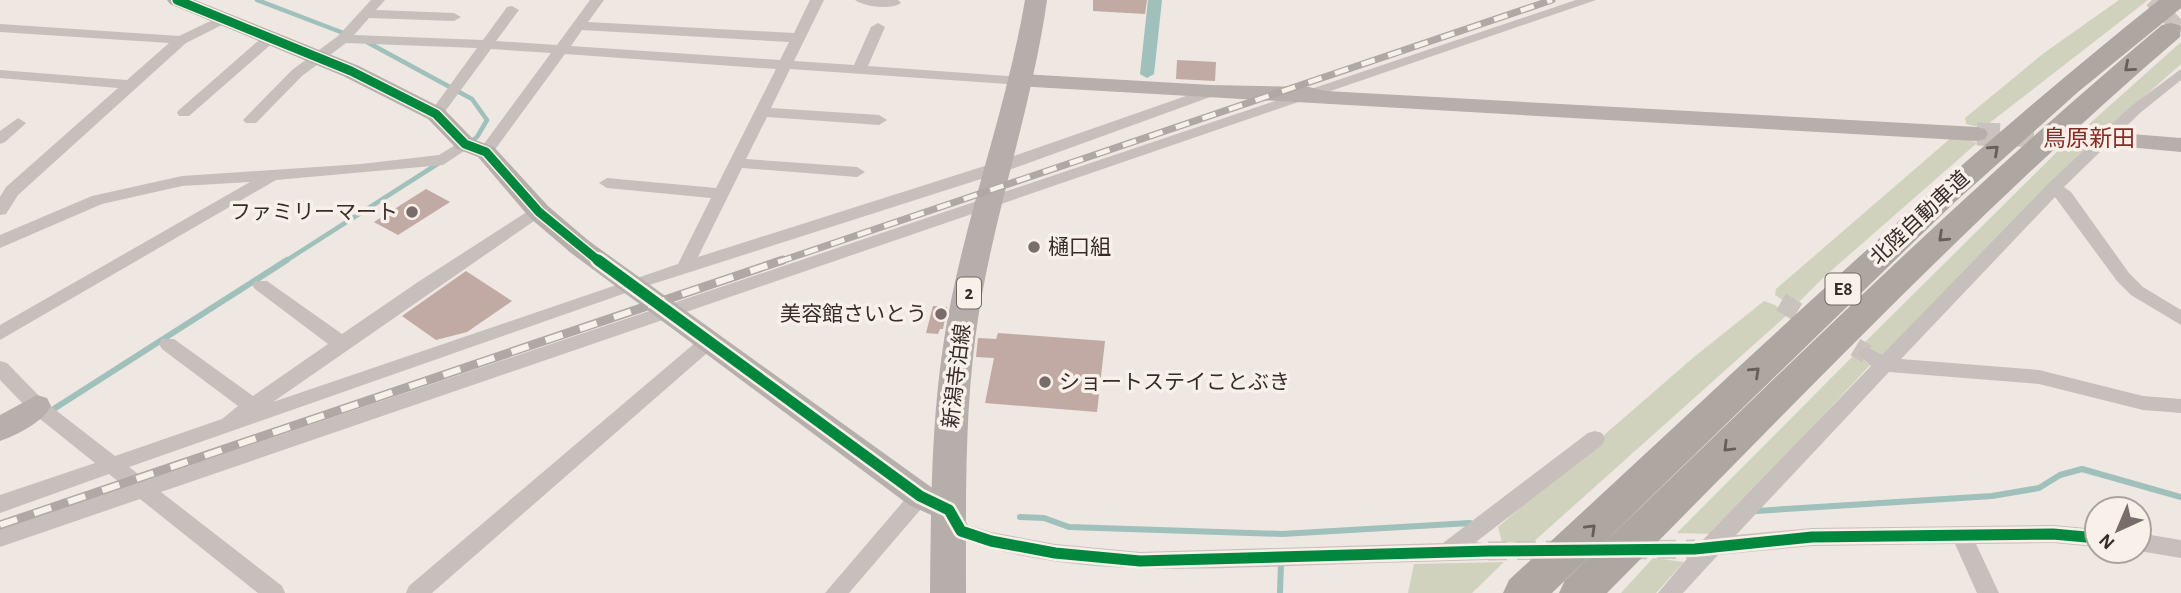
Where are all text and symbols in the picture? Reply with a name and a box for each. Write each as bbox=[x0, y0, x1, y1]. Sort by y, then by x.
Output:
one-way arrow bbox=[2124, 59, 2137, 71]
district label: 鳥原新田 bbox=[2043, 126, 2135, 151]
one-way arrow bbox=[1986, 146, 1999, 158]
street label: 北陸自動車道 bbox=[1866, 167, 1973, 269]
place label: ファミリーマート bbox=[230, 202, 398, 223]
marker: ファミリーマート bbox=[404, 204, 420, 220]
one-way arrow bbox=[1938, 228, 1951, 241]
place label: 樋口組 bbox=[1048, 236, 1111, 258]
marker: 樋口組 bbox=[1026, 239, 1042, 255]
road number: E8 bbox=[1826, 274, 1860, 304]
road number: 2 bbox=[957, 278, 981, 308]
place label: 美容館さいとう bbox=[780, 303, 927, 325]
marker: 美容館さいとう bbox=[933, 306, 949, 322]
street label: 新潟寺泊線 bbox=[939, 322, 974, 429]
one-way arrow bbox=[1747, 368, 1760, 380]
place label: ショートステイことぶき bbox=[1059, 372, 1290, 393]
marker: ショートステイことぶき bbox=[1037, 374, 1053, 390]
one-way arrow bbox=[1723, 439, 1736, 452]
north arrow bbox=[2083, 495, 2153, 565]
one-way arrow bbox=[1582, 524, 1595, 537]
text: N bbox=[2096, 530, 2119, 553]

